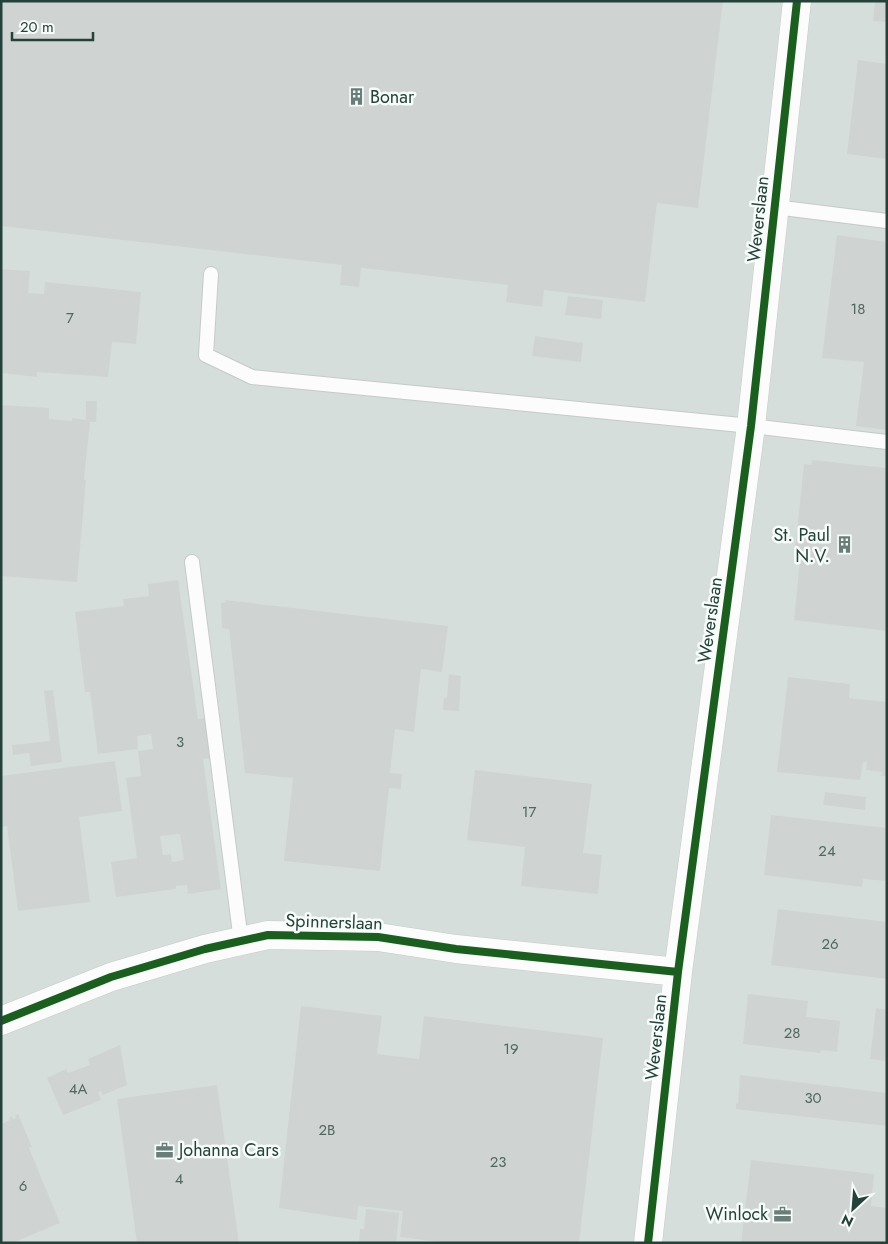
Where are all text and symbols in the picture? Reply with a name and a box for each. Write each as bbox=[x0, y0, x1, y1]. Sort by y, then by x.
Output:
scale bar bbox=[12, 10, 94, 42]
text: 20 m bbox=[20, 16, 54, 38]
place label: Bonar bbox=[370, 84, 415, 110]
building icon: Bonar bbox=[346, 87, 366, 107]
street label: Weverslaan bbox=[741, 175, 775, 263]
house number: 18 bbox=[851, 298, 865, 320]
house number: 7 bbox=[66, 307, 74, 329]
place label: St. Paul N.V. bbox=[773, 522, 830, 569]
building icon: St. Paul N.V. bbox=[834, 535, 854, 555]
street label: Weverslaan bbox=[691, 575, 729, 665]
house number: 3 bbox=[176, 731, 184, 753]
house number: 17 bbox=[522, 801, 536, 823]
house number: 24 bbox=[818, 840, 836, 862]
street label: Spinnerslaan bbox=[285, 907, 383, 937]
house number: 26 bbox=[821, 933, 839, 955]
street label: Weverslaan bbox=[639, 993, 673, 1081]
house number: 28 bbox=[784, 1022, 800, 1044]
house number: 19 bbox=[503, 1038, 519, 1060]
house number: 4A bbox=[69, 1078, 87, 1100]
house number: 30 bbox=[804, 1087, 822, 1109]
house number: 2B bbox=[319, 1119, 335, 1141]
place label: Johanna Cars bbox=[177, 1137, 279, 1163]
office icon: Johanna Cars bbox=[155, 1140, 175, 1160]
house number: 23 bbox=[490, 1151, 506, 1173]
house number: 4 bbox=[175, 1168, 184, 1190]
house number: 6 bbox=[19, 1175, 27, 1197]
north arrow bbox=[828, 1184, 878, 1234]
place label: Winlock bbox=[706, 1201, 768, 1227]
office icon: Winlock bbox=[772, 1204, 792, 1224]
text: N bbox=[838, 1209, 857, 1232]

